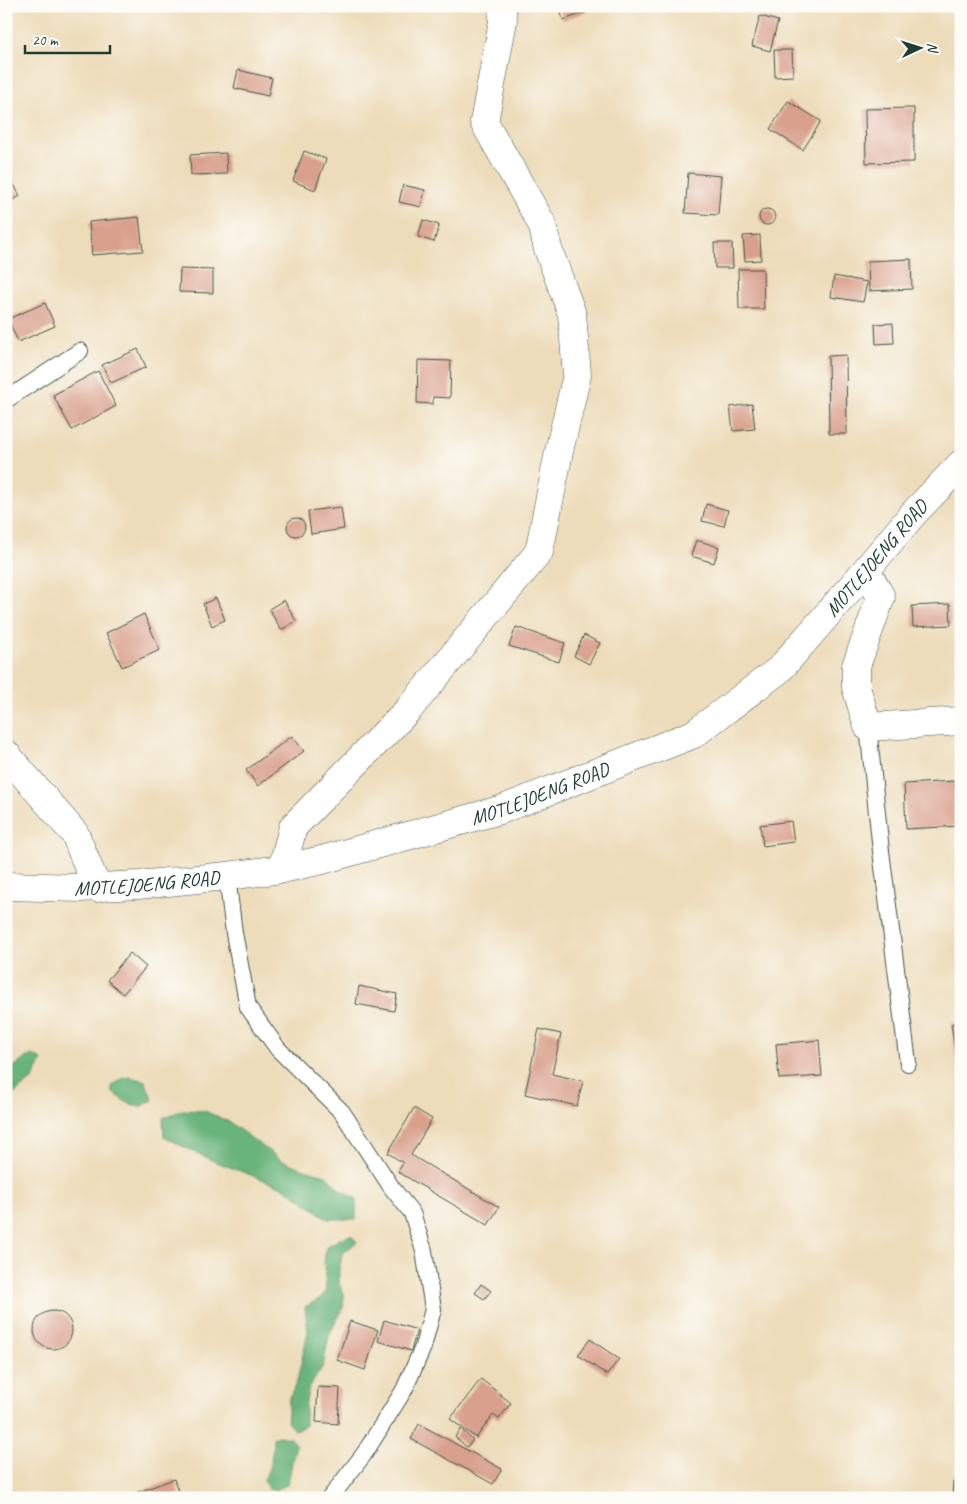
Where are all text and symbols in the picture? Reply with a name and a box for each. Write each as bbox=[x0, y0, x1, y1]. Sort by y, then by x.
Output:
scale bar bbox=[25, 22, 110, 54]
north arrow bbox=[894, 22, 944, 72]
text: 20 m bbox=[32, 31, 59, 50]
text: N bbox=[924, 42, 941, 54]
street label: MOTLEJOENG ROAD bbox=[820, 493, 934, 622]
street label: MOTLEJOENG ROAD bbox=[468, 756, 614, 830]
street label: MOTLEJOENG ROAD bbox=[74, 865, 222, 901]

